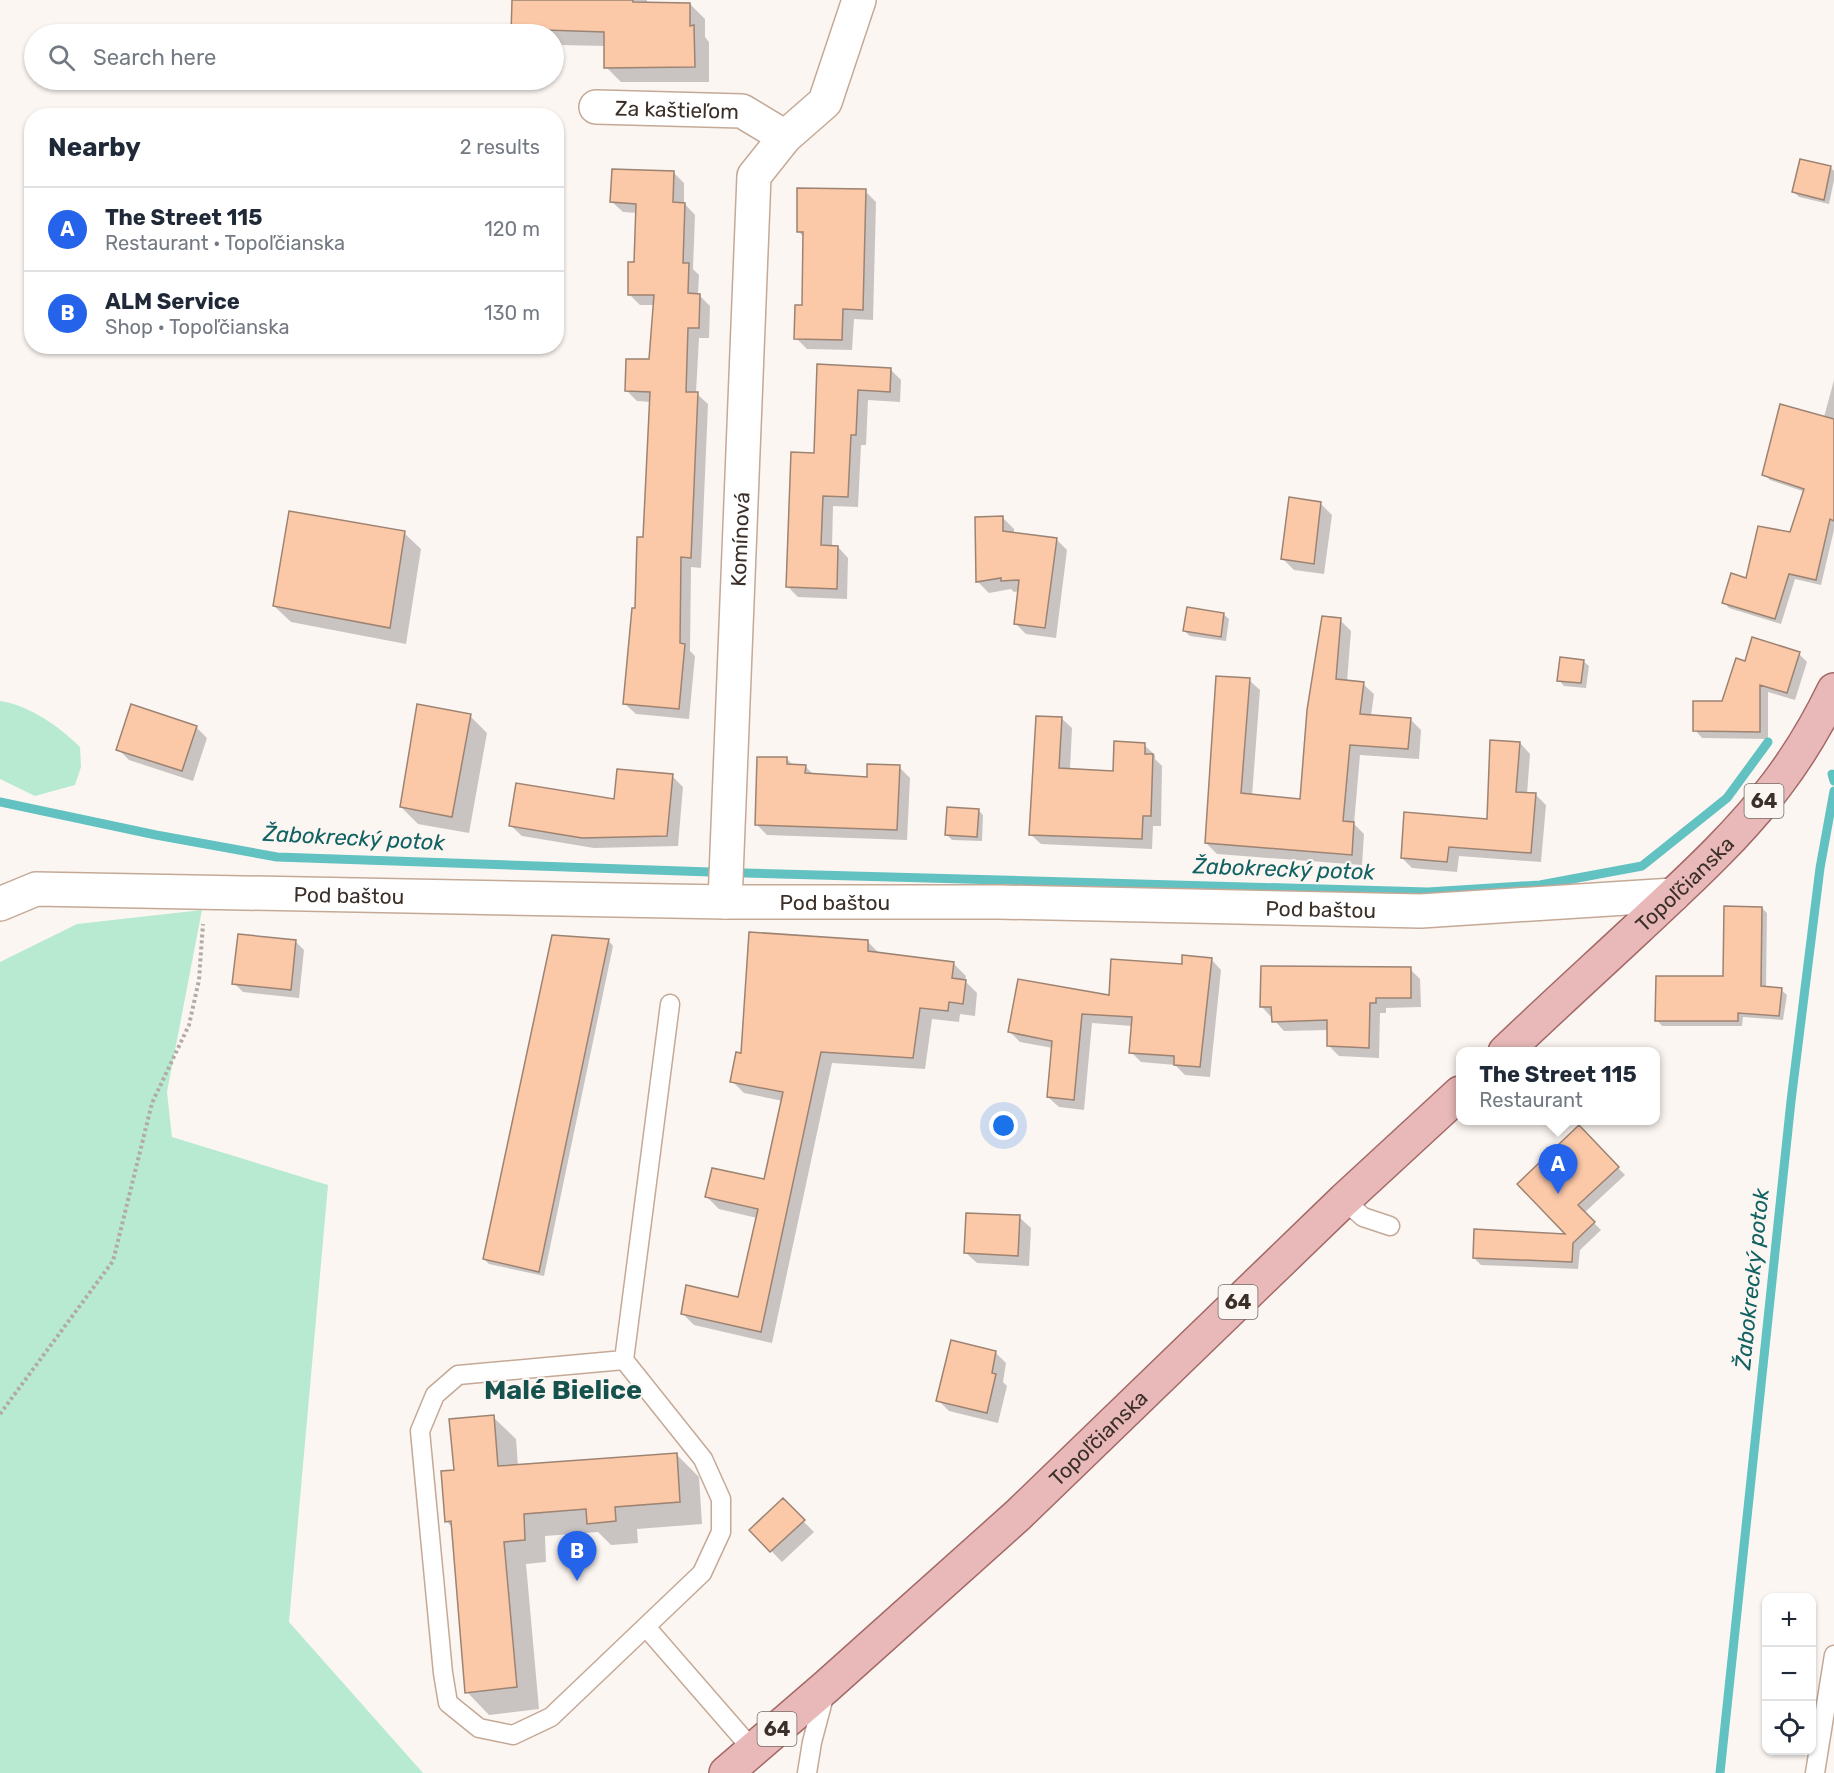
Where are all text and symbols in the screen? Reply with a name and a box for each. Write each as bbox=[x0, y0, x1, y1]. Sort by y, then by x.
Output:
search box bbox=[24, 24, 564, 90]
icon: search bbox=[45, 41, 78, 74]
text: Search here bbox=[93, 44, 216, 71]
street label: Za kaštieľom bbox=[615, 95, 739, 123]
text: Nearby bbox=[48, 132, 141, 163]
text: 2 results bbox=[460, 135, 540, 159]
text: The Street 115 bbox=[105, 204, 262, 231]
text: A bbox=[60, 217, 75, 241]
text: 120 m bbox=[484, 217, 540, 241]
text: Restaurant · Topoľčianska bbox=[105, 231, 345, 255]
text: ALM Service bbox=[105, 288, 240, 315]
text: B bbox=[60, 301, 75, 325]
text: 130 m bbox=[484, 301, 540, 325]
text: Shop · Topoľčianska bbox=[105, 315, 289, 339]
street label: Komínová bbox=[725, 491, 754, 587]
road number: 64 bbox=[1744, 784, 1784, 818]
water label: Žabokrecký potok bbox=[261, 820, 446, 856]
street label: Topoľčianska bbox=[1630, 831, 1739, 937]
water label: Žabokrecký potok bbox=[1192, 852, 1376, 886]
street label: Pod baštou bbox=[293, 881, 405, 908]
street label: Pod baštou bbox=[779, 890, 890, 915]
street label: Pod baštou bbox=[1265, 895, 1376, 923]
popup bbox=[1456, 1047, 1660, 1125]
text: The Street 115 bbox=[1479, 1061, 1637, 1088]
text: Restaurant bbox=[1479, 1088, 1583, 1112]
your location bbox=[989, 1111, 1018, 1140]
pin: A bbox=[1538, 1144, 1578, 1194]
water label: Žabokrecký potok bbox=[1729, 1186, 1775, 1372]
road number: 64 bbox=[1218, 1285, 1258, 1319]
district label: Malé Bielice bbox=[484, 1374, 642, 1406]
street label: Topoľčianska bbox=[1044, 1385, 1152, 1491]
pin: B bbox=[558, 1532, 596, 1581]
map controls bbox=[1762, 1593, 1816, 1755]
button: + bbox=[1762, 1593, 1816, 1647]
button: − bbox=[1762, 1647, 1816, 1701]
button: locate bbox=[1762, 1701, 1816, 1755]
road number: 64 bbox=[758, 1712, 796, 1746]

